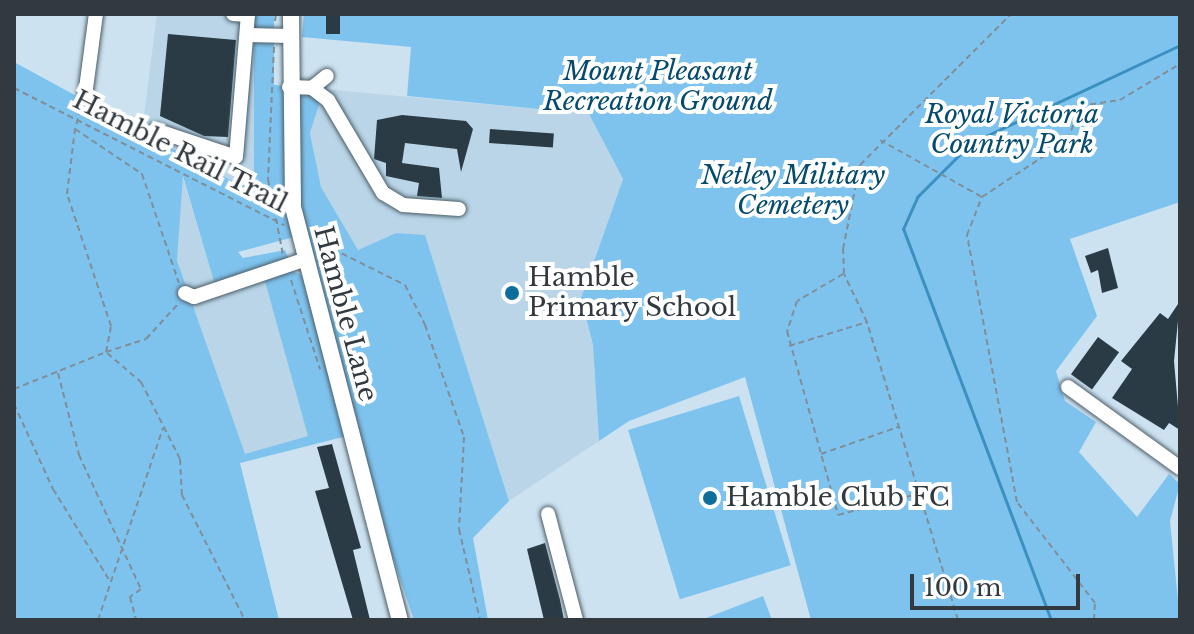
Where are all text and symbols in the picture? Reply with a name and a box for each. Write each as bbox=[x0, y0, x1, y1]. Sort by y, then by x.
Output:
park label: Mount Pleasant Recreation Ground bbox=[543, 56, 773, 118]
street label: Hamble Rail Trail bbox=[67, 84, 293, 220]
park label: Royal Victoria Country Park bbox=[925, 99, 1099, 160]
park label: Netley Military Cemetery bbox=[701, 160, 885, 222]
street label: Hamble Lane bbox=[307, 223, 383, 405]
place label: Hamble Primary School bbox=[528, 262, 737, 324]
marker: Hamble Primary School bbox=[503, 284, 521, 302]
place label: Hamble Club FC bbox=[726, 482, 950, 514]
marker: Hamble Club FC bbox=[701, 489, 719, 507]
scale bar bbox=[914, 558, 1084, 608]
text: 100 m bbox=[924, 573, 1002, 602]

